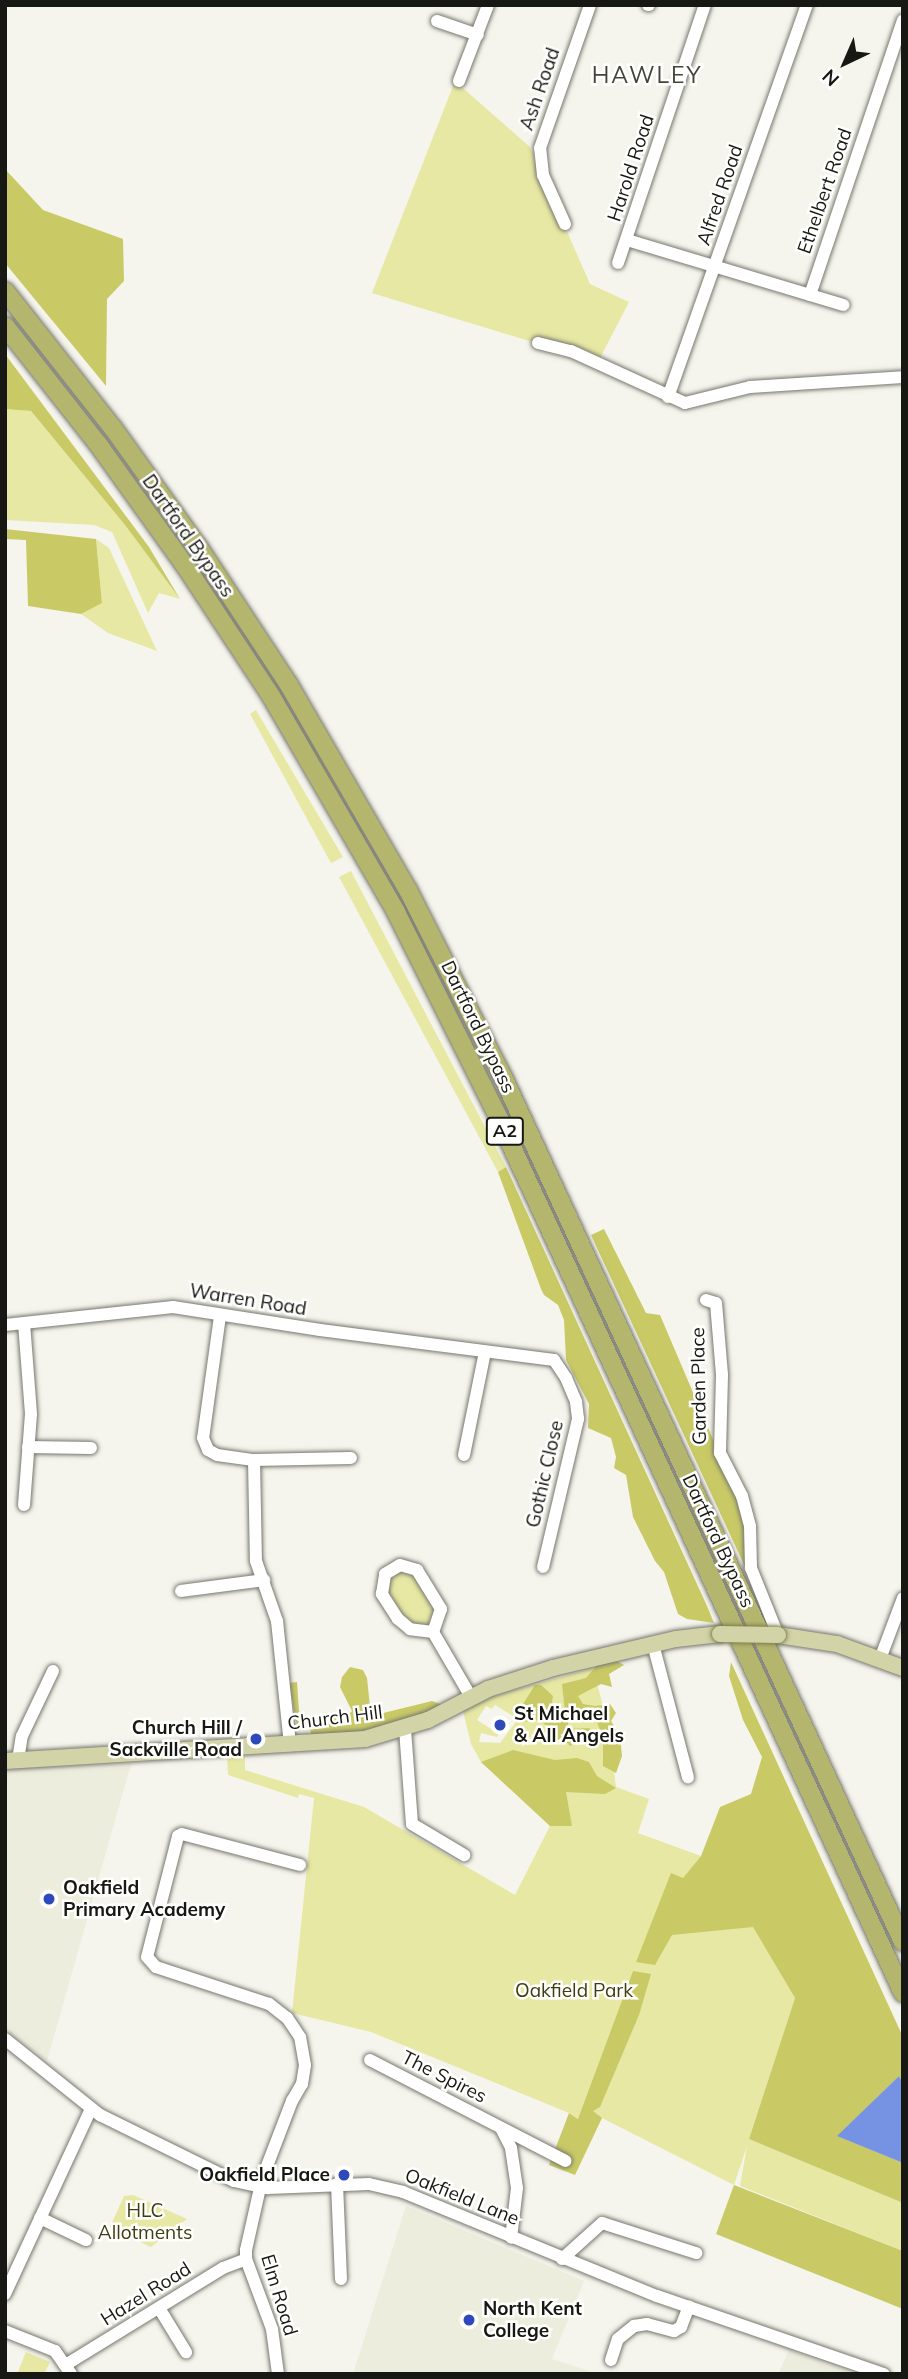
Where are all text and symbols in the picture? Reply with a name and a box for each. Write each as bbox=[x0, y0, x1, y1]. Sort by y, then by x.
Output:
north arrow bbox=[810, 28, 880, 98]
street label: Ash Road bbox=[515, 45, 565, 133]
district label: HAWLEY bbox=[592, 61, 702, 89]
text: N bbox=[817, 64, 844, 92]
street label: Harold Road bbox=[603, 112, 659, 224]
street label: Ethelbert Road bbox=[793, 125, 857, 257]
street label: Alfred Road bbox=[692, 142, 748, 248]
street label: Dartford Bypass bbox=[137, 470, 239, 602]
street label: Dartford Bypass bbox=[436, 957, 520, 1097]
road number: A2 bbox=[486, 1116, 524, 1146]
street label: Warren Road bbox=[188, 1280, 308, 1320]
street label: Garden Place bbox=[687, 1327, 711, 1445]
street label: Gothic Close bbox=[522, 1418, 568, 1530]
street label: Dartford Bypass bbox=[677, 1471, 759, 1611]
street label: Church Hill bbox=[286, 1701, 384, 1735]
place label: St Michael & All Angels bbox=[514, 1703, 624, 1747]
place label: Church Hill / Sackville Road bbox=[110, 1717, 242, 1761]
marker: St Michael & All Angels bbox=[492, 1717, 508, 1733]
marker: Church Hill / Sackville Road bbox=[248, 1731, 264, 1747]
place label: Oakfield Primary Academy bbox=[63, 1877, 225, 1921]
marker: Oakfield Primary Academy bbox=[41, 1891, 57, 1907]
park label: Oakfield Park bbox=[515, 1980, 633, 2002]
street label: The Spires bbox=[398, 2046, 490, 2108]
place label: Oakfield Place bbox=[199, 2164, 330, 2186]
street label: Oakfield Lane bbox=[402, 2164, 522, 2230]
marker: Oakfield Place bbox=[336, 2167, 352, 2183]
park label: HLC Allotments bbox=[98, 2200, 192, 2244]
street label: Elm Road bbox=[256, 2252, 302, 2338]
street label: Hazel Road bbox=[97, 2257, 195, 2331]
place label: North Kent College bbox=[483, 2298, 582, 2342]
marker: North Kent College bbox=[461, 2312, 477, 2328]

